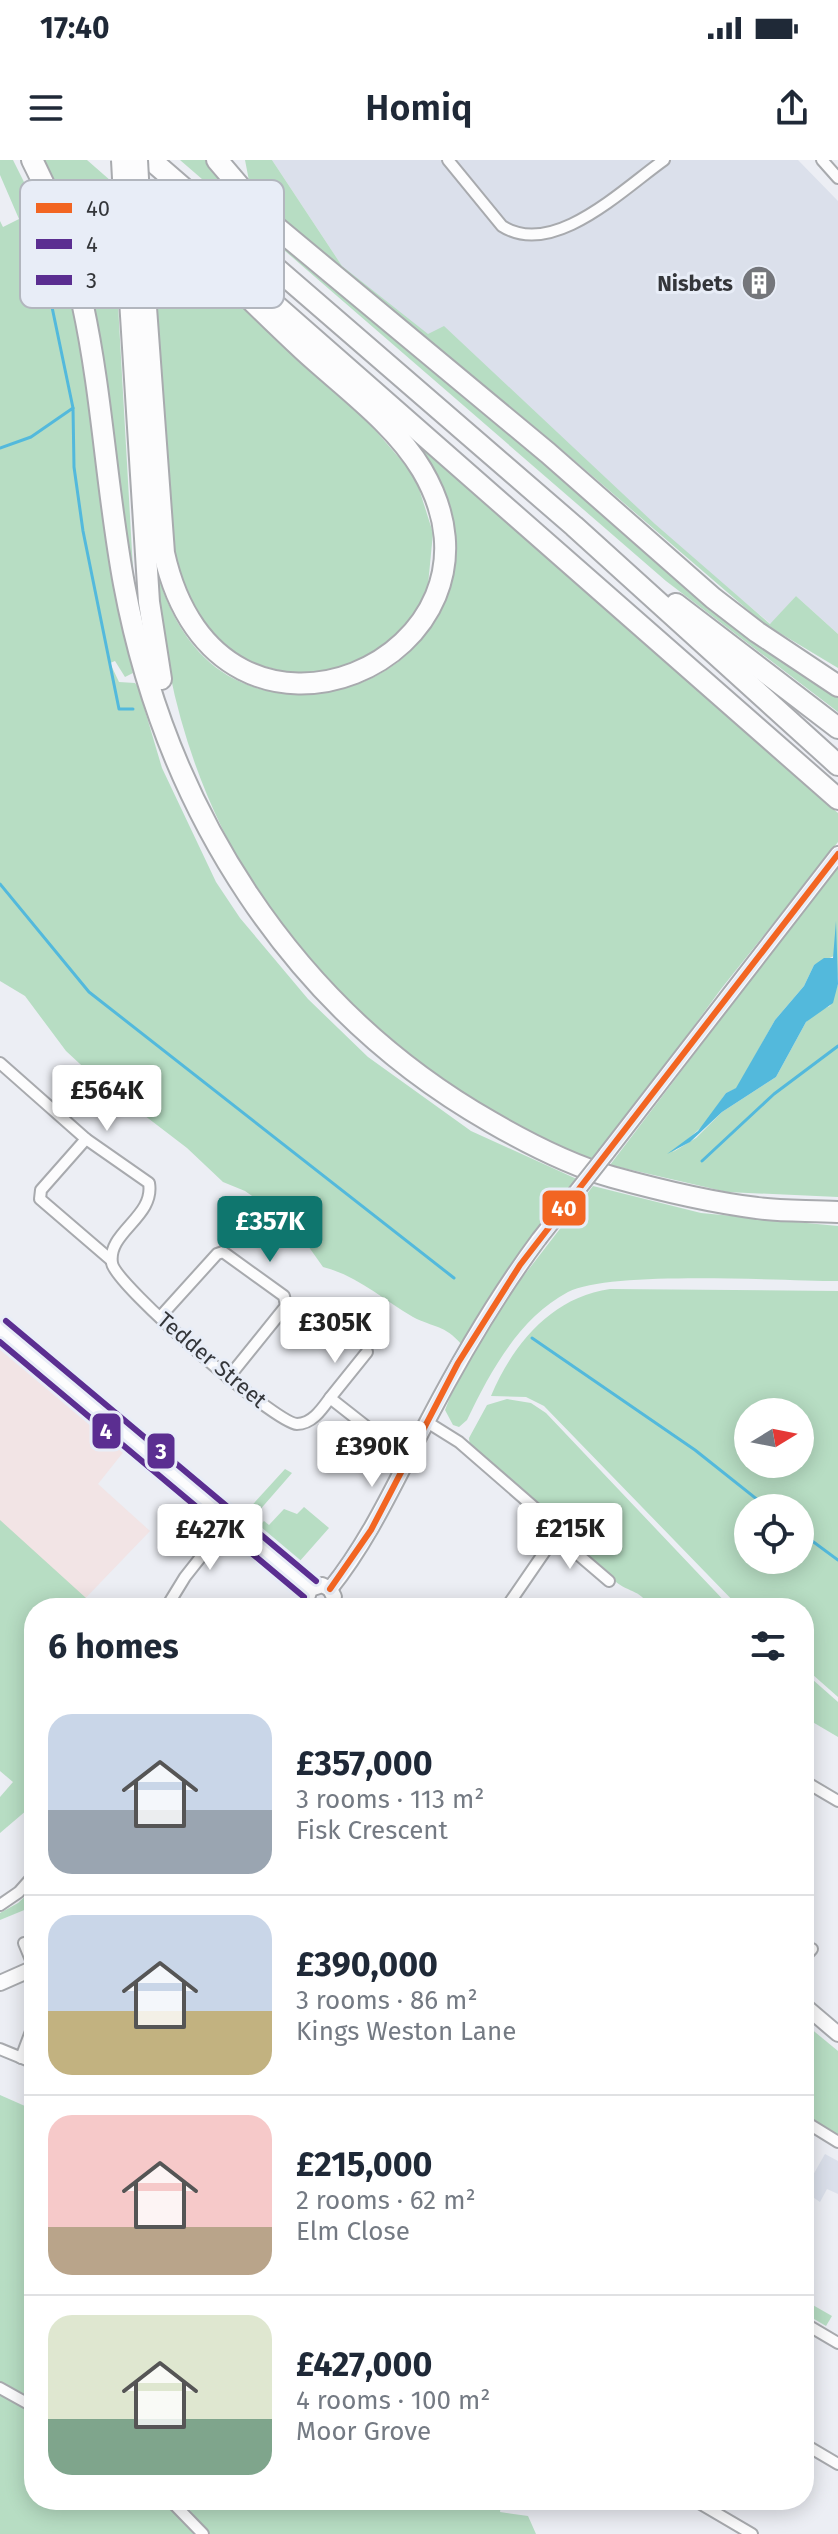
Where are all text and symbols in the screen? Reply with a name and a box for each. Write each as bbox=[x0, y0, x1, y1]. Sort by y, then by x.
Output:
text: 17:40 bbox=[40, 10, 110, 46]
icon: menu bbox=[24, 86, 68, 130]
text: Homiq bbox=[365, 86, 473, 130]
icon: share bbox=[770, 86, 814, 130]
legend bbox=[20, 180, 284, 308]
text: 40 bbox=[86, 195, 110, 222]
text: 4 bbox=[86, 231, 98, 258]
building icon: Nisbets bbox=[740, 264, 778, 302]
text: 3 bbox=[86, 267, 97, 294]
place label: Nisbets bbox=[657, 270, 733, 297]
pin: £564K bbox=[51, 1065, 163, 1133]
text: £564K bbox=[70, 1075, 144, 1106]
line badge: 40 bbox=[541, 1189, 587, 1227]
text: 40 bbox=[551, 1195, 577, 1222]
pin: £357K bbox=[214, 1196, 326, 1264]
text: £357K bbox=[235, 1206, 305, 1237]
pin: £305K bbox=[279, 1297, 391, 1365]
street label: Tedder Street bbox=[152, 1306, 272, 1414]
text: £305K bbox=[298, 1307, 372, 1338]
north arrow bbox=[734, 1398, 814, 1478]
map controls bbox=[734, 1398, 814, 1574]
line badge: 4 bbox=[91, 1412, 122, 1450]
text: 4 bbox=[100, 1418, 112, 1445]
pin: £390K bbox=[316, 1421, 428, 1489]
text: £390K bbox=[335, 1431, 409, 1462]
line badge: 3 bbox=[146, 1432, 176, 1470]
text: 3 bbox=[154, 1438, 167, 1465]
button: locate bbox=[734, 1494, 814, 1574]
pin: £215K bbox=[514, 1503, 626, 1571]
pin: £427K bbox=[154, 1504, 266, 1572]
text: £215K bbox=[535, 1513, 605, 1544]
text: £427K bbox=[175, 1514, 245, 1545]
icon: filters bbox=[746, 1624, 790, 1668]
text: 6 homes bbox=[48, 1626, 179, 1667]
text: £357,000 bbox=[296, 1743, 433, 1784]
icon: home bbox=[112, 1746, 208, 1842]
text: 3 rooms · 113 m² bbox=[296, 1784, 485, 1815]
text: Fisk Crescent bbox=[296, 1815, 448, 1846]
text: £390,000 bbox=[296, 1944, 438, 1985]
icon: home bbox=[112, 1947, 208, 2043]
text: 3 rooms · 86 m² bbox=[296, 1985, 478, 2016]
text: Kings Weston Lane bbox=[296, 2016, 516, 2047]
text: £215,000 bbox=[296, 2144, 433, 2185]
icon: home bbox=[112, 2147, 208, 2243]
text: 2 rooms · 62 m² bbox=[296, 2185, 476, 2216]
text: Elm Close bbox=[296, 2216, 410, 2247]
text: £427,000 bbox=[296, 2344, 432, 2385]
icon: home bbox=[112, 2347, 208, 2443]
text: 4 rooms · 100 m² bbox=[296, 2385, 491, 2416]
text: Moor Grove bbox=[296, 2416, 431, 2447]

